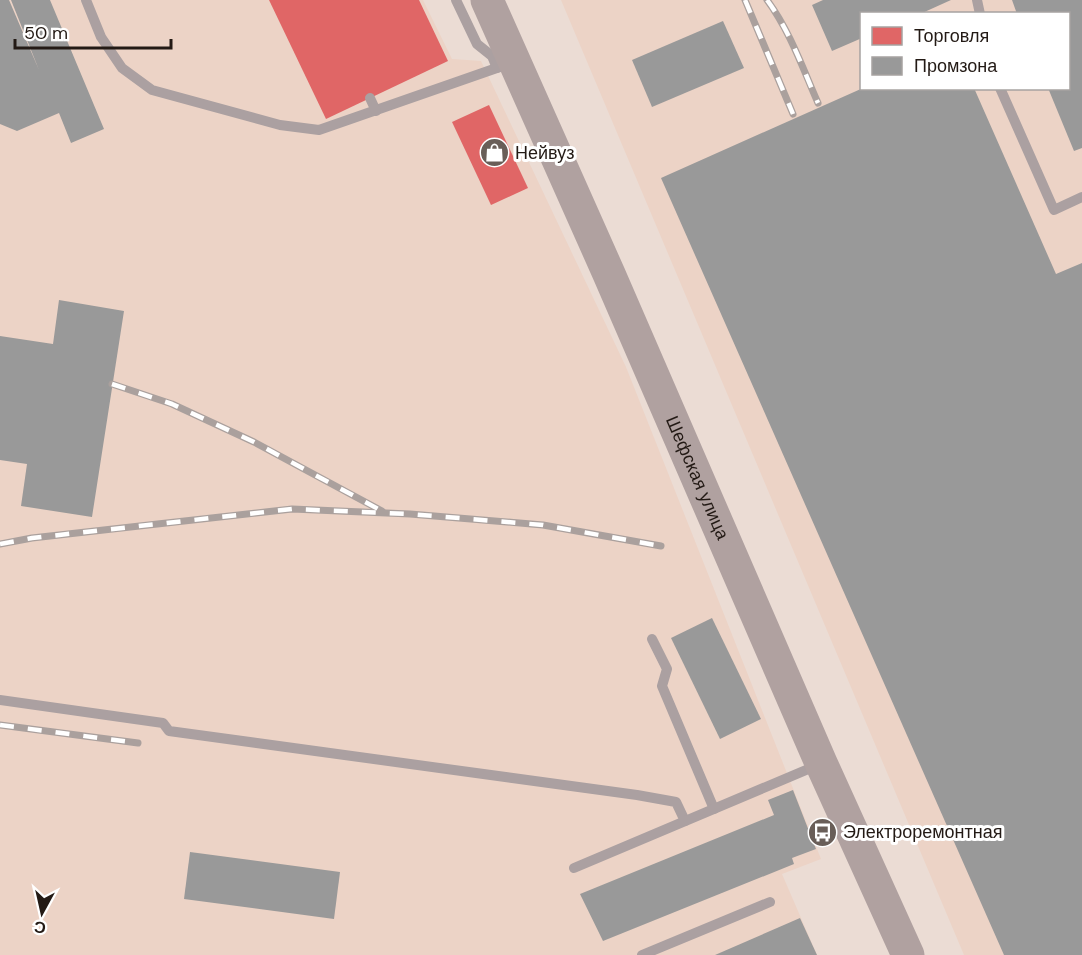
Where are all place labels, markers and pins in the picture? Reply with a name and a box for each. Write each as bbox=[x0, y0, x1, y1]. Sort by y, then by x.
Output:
shop icon: Нейвуз bbox=[478, 137, 510, 169]
place label: Нейвуз bbox=[515, 141, 574, 165]
bus stop icon: Электроремонтная bbox=[806, 816, 838, 848]
place label: Электроремонтная bbox=[843, 820, 1003, 844]

